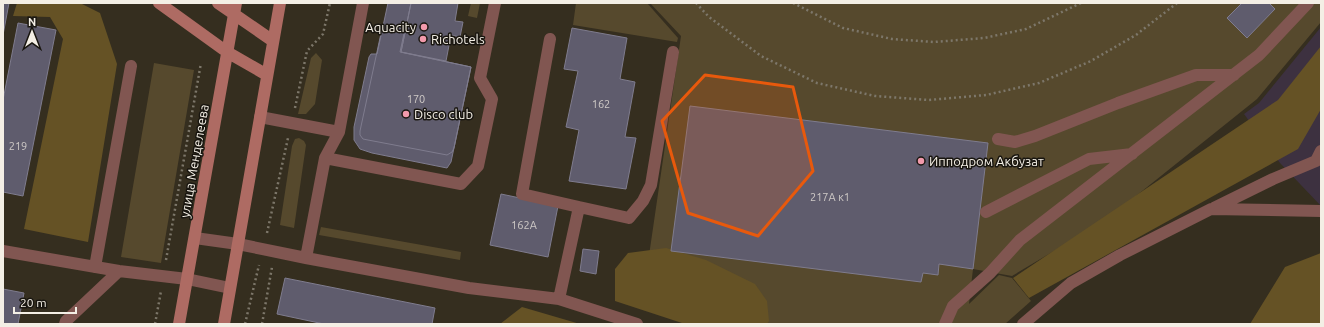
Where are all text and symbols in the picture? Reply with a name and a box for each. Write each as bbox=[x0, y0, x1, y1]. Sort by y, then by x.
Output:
north arrow bbox=[12, 12, 52, 52]
text: N bbox=[28, 16, 36, 28]
place label: Aquacity bbox=[365, 20, 416, 34]
marker: Aquacity bbox=[419, 22, 429, 32]
place label: Richotels bbox=[431, 32, 485, 46]
marker: Richotels bbox=[418, 34, 428, 44]
house number: 170 bbox=[407, 93, 425, 105]
house number: 162 bbox=[592, 98, 610, 110]
street label: улица Менделеева bbox=[177, 103, 211, 219]
place label: Disco club bbox=[414, 107, 473, 121]
marker: Disco club bbox=[401, 109, 411, 119]
house number: 219 bbox=[9, 140, 27, 152]
place label: Ипподром Акбузат bbox=[929, 154, 1044, 168]
marker: Ипподром Акбузат bbox=[916, 156, 926, 166]
house number: 217А к1 bbox=[810, 191, 850, 203]
house number: 162А bbox=[511, 219, 538, 231]
scale bar bbox=[14, 289, 76, 315]
text: 20 m bbox=[20, 296, 47, 309]

